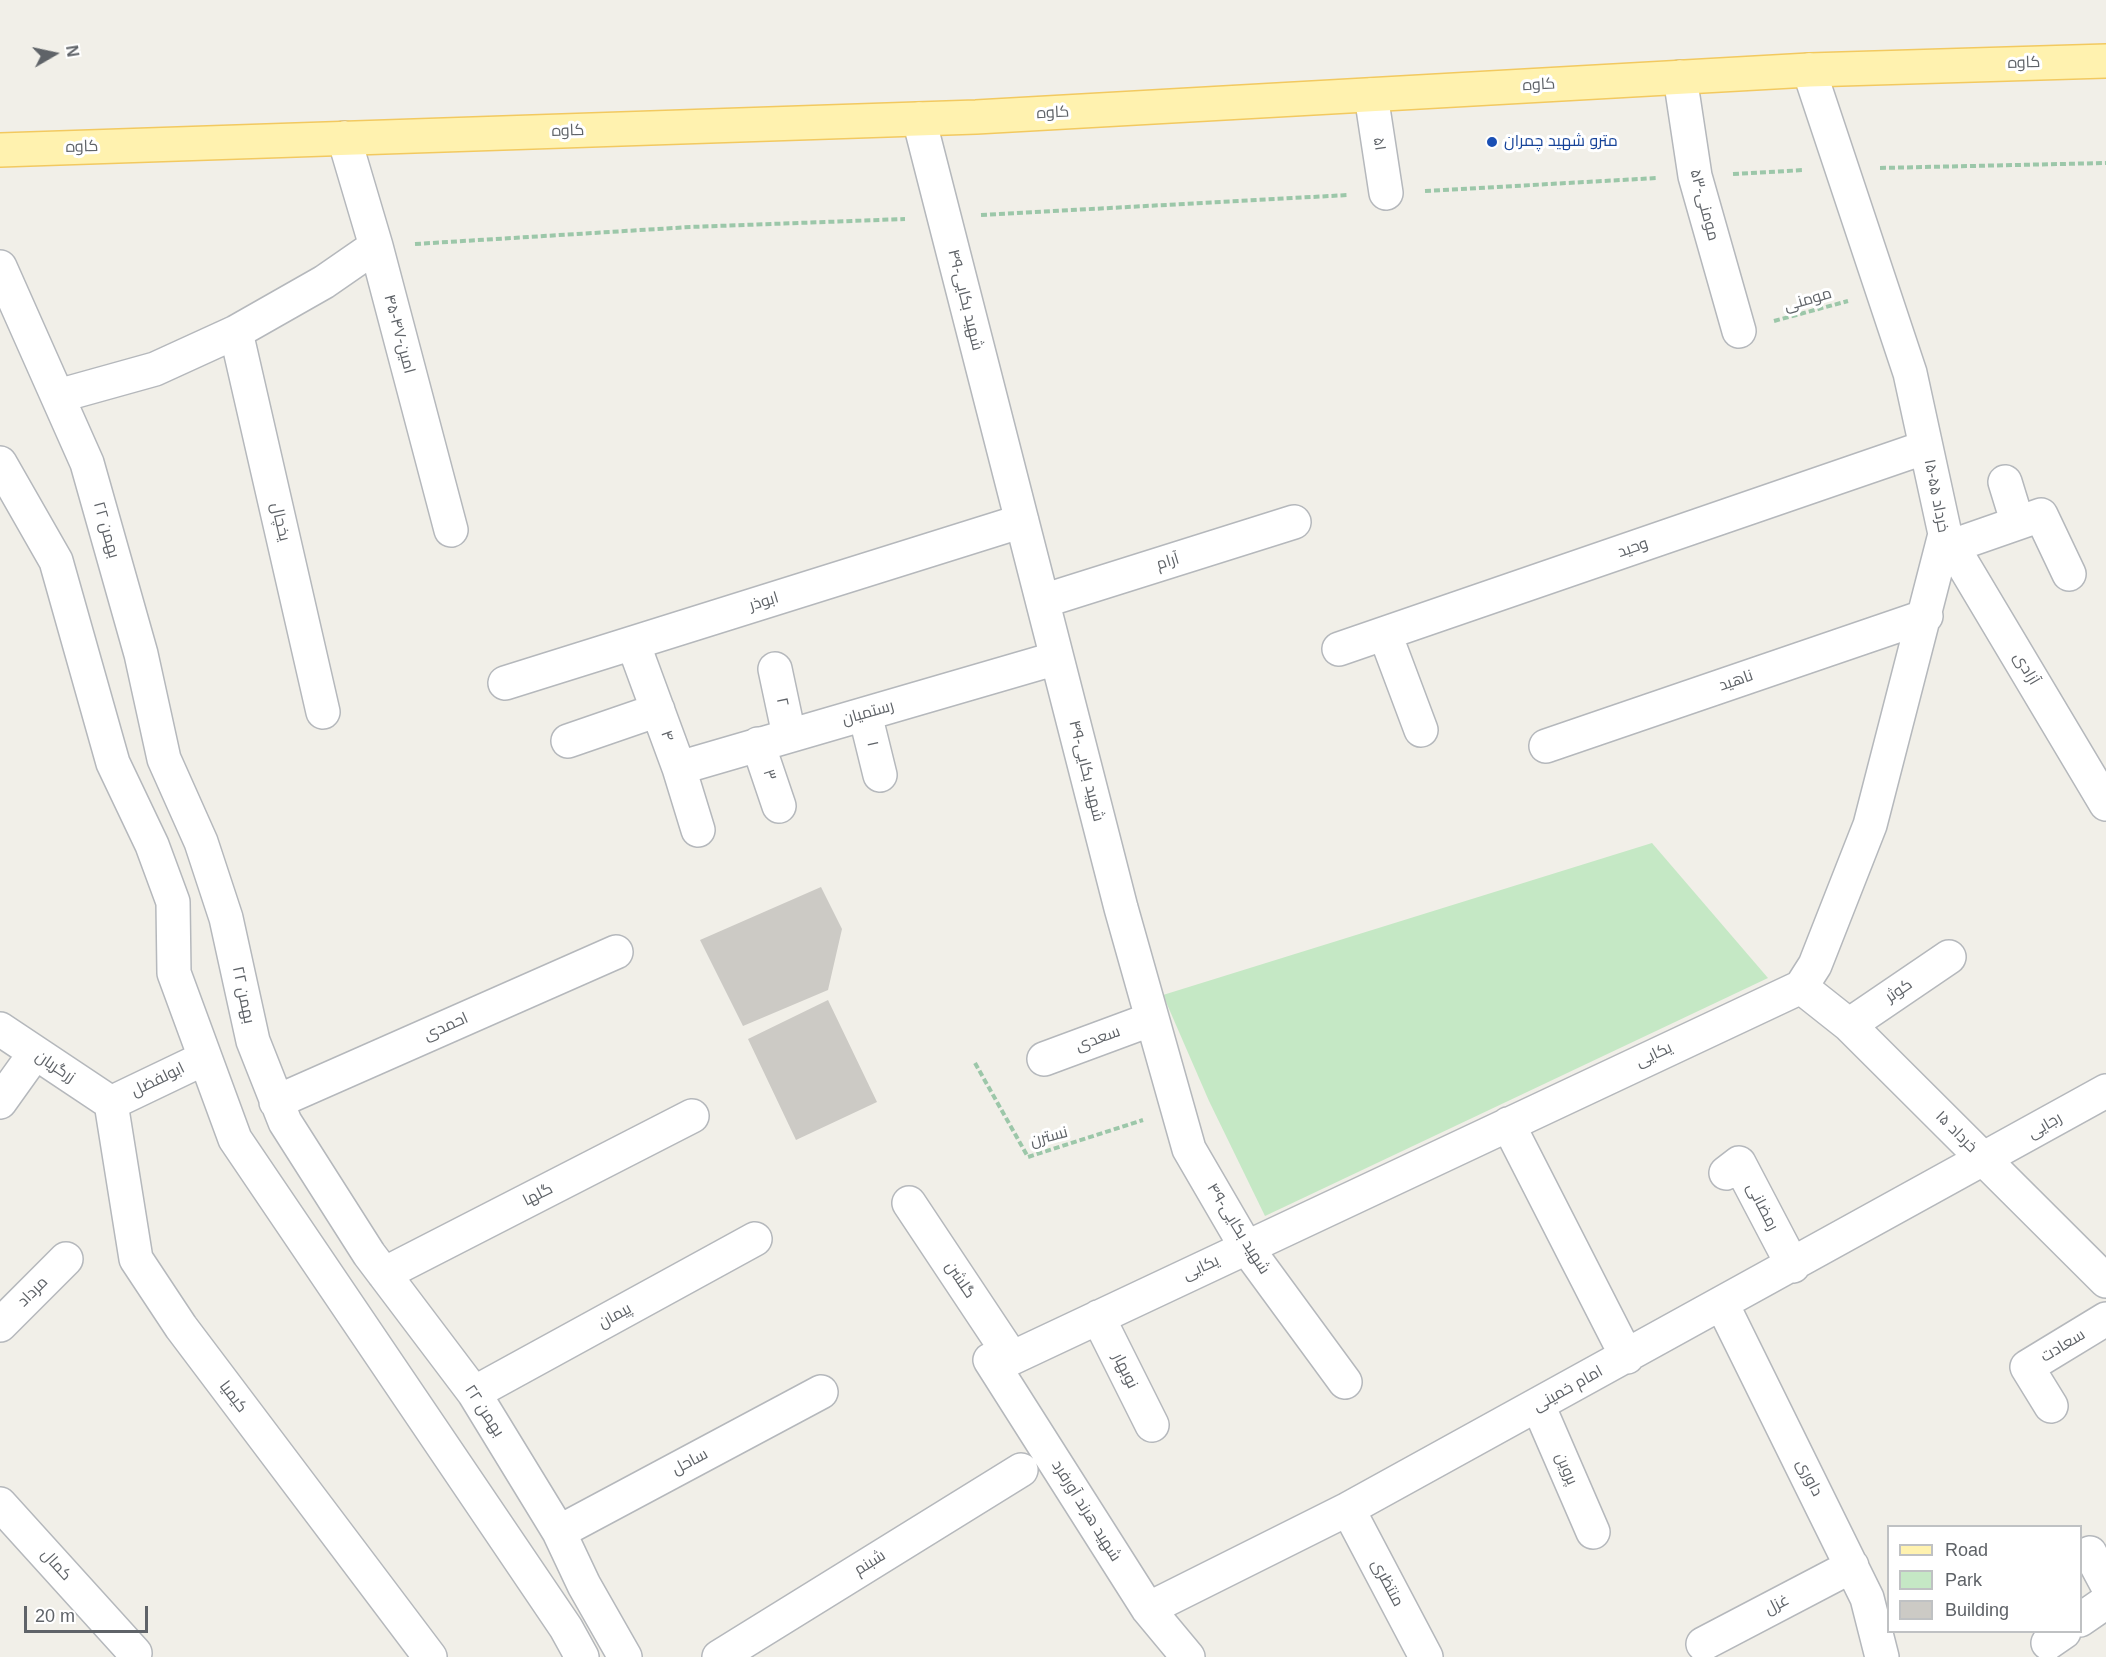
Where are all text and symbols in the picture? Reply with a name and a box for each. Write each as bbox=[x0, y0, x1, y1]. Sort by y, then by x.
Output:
north arrow bbox=[24, 24, 84, 84]
text: N bbox=[63, 44, 82, 58]
street label: کاوه bbox=[2007, 53, 2041, 73]
street label: کاوه bbox=[1522, 75, 1556, 95]
street label: کاوه bbox=[1036, 103, 1070, 123]
street label: کاوه bbox=[551, 121, 585, 141]
place label: مترو شهید چمران bbox=[1504, 132, 1618, 152]
marker: مترو شهید چمران bbox=[1485, 135, 1499, 149]
street label: ۵۱ bbox=[1368, 136, 1390, 152]
street label: کاوه bbox=[65, 137, 99, 157]
street label: ۵۳-مومنی bbox=[1685, 167, 1723, 243]
street label: ۴۹-شهید بکایی bbox=[943, 247, 987, 353]
street label: مومنی bbox=[1782, 284, 1834, 316]
street label: ۴۵-۴۷-امین bbox=[379, 292, 419, 376]
street label: ۱۵-۵۵ خرداد bbox=[1919, 458, 1953, 534]
street label: ۲۲ بهمن bbox=[89, 499, 123, 561]
street label: یخچال bbox=[266, 501, 294, 543]
street label: وحید bbox=[1615, 534, 1651, 562]
street label: آرام bbox=[1154, 549, 1182, 575]
street label: ابوذر bbox=[747, 588, 781, 616]
street label: آزادی bbox=[2009, 649, 2043, 689]
street label: ناهید bbox=[1716, 666, 1756, 696]
street label: ۲ bbox=[772, 696, 792, 708]
street label: رستمیان bbox=[840, 696, 896, 730]
street label: ۴۹-شهید بکایی bbox=[1064, 718, 1108, 824]
street label: ۴ bbox=[656, 728, 678, 744]
street label: ۱ bbox=[862, 739, 882, 749]
street label: ۳ bbox=[758, 767, 780, 783]
street label: ۲۲ بهمن bbox=[228, 965, 258, 1025]
street label: کوثر bbox=[1882, 975, 1916, 1007]
street label: احمدی bbox=[421, 1009, 471, 1045]
street label: سعدی bbox=[1073, 1022, 1123, 1056]
street label: یکایی bbox=[1633, 1038, 1675, 1072]
street label: زرگریان bbox=[32, 1047, 78, 1087]
street label: ابولفضل bbox=[128, 1059, 188, 1101]
street label: ۱۵ خرداد bbox=[1931, 1107, 1981, 1157]
street label: رجایی bbox=[2025, 1109, 2065, 1143]
street label: نسترن bbox=[1028, 1123, 1070, 1151]
street label: گلها bbox=[520, 1179, 556, 1211]
street label: ۴۹-شهید بکایی bbox=[1202, 1180, 1274, 1278]
street label: رمضانی bbox=[1742, 1180, 1782, 1234]
street label: یکایی bbox=[1180, 1251, 1222, 1285]
street label: گلشن bbox=[941, 1258, 979, 1302]
street label: مرداد bbox=[14, 1273, 52, 1311]
street label: پیمان bbox=[595, 1299, 635, 1333]
street label: سعادت bbox=[2037, 1325, 2089, 1367]
street label: نوبهار bbox=[1108, 1350, 1142, 1392]
street label: امام خمینی bbox=[1530, 1362, 1606, 1416]
street label: کیمیا bbox=[215, 1377, 251, 1417]
street label: ۲۲ بهمن bbox=[460, 1381, 508, 1441]
street label: ساحل bbox=[669, 1445, 711, 1479]
street label: پروین bbox=[1551, 1450, 1581, 1488]
street label: داوری bbox=[1792, 1456, 1826, 1500]
street label: شهید هرند آورفرد bbox=[1047, 1457, 1125, 1565]
legend bbox=[1887, 1525, 2082, 1633]
text: Road bbox=[1945, 1540, 1988, 1560]
street label: کمال bbox=[37, 1545, 75, 1585]
street label: شبنم bbox=[851, 1546, 889, 1580]
street label: منتظری bbox=[1367, 1556, 1407, 1610]
text: Park bbox=[1945, 1570, 1982, 1590]
street label: غزل bbox=[1762, 1591, 1792, 1619]
scale bar bbox=[27, 1594, 152, 1632]
text: Building bbox=[1945, 1600, 2009, 1620]
text: 20 m bbox=[35, 1606, 75, 1626]

